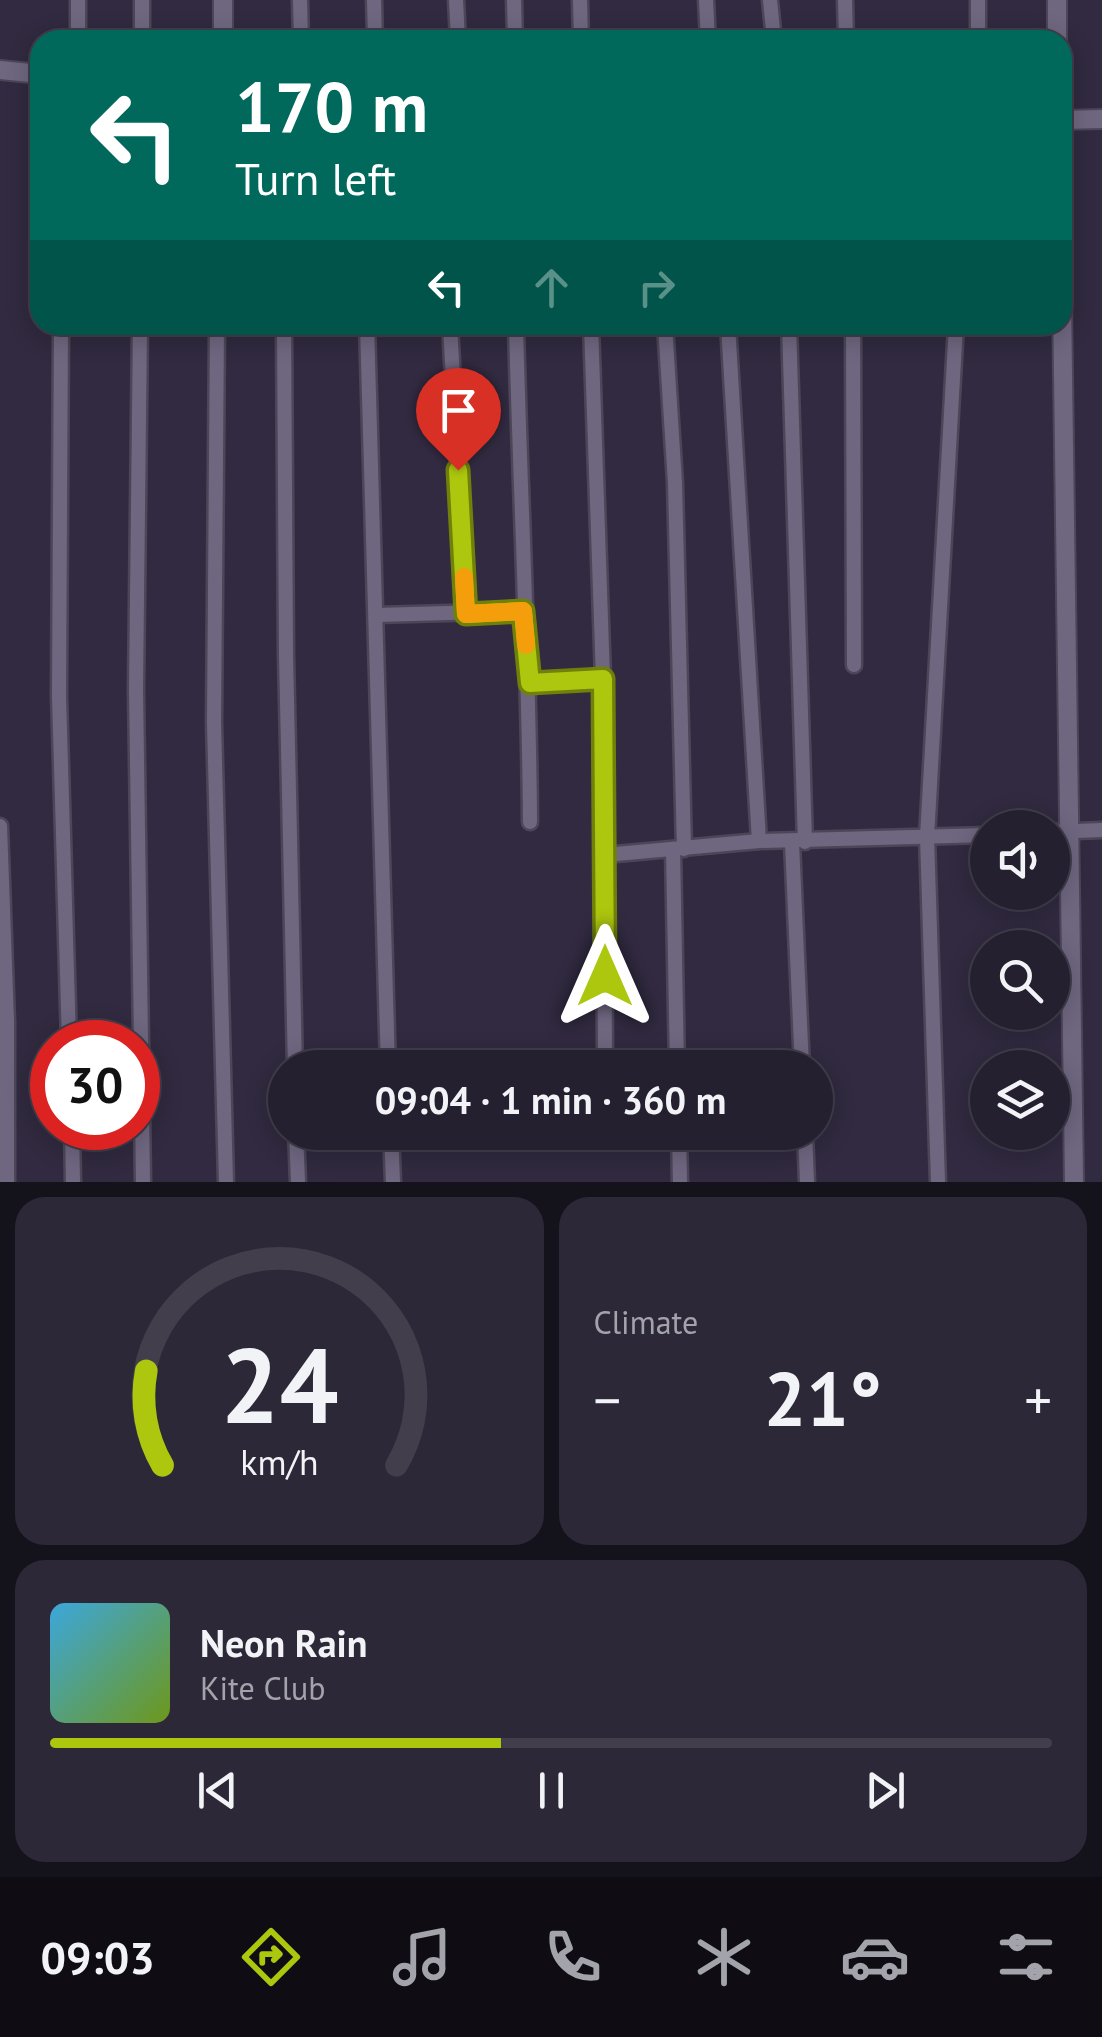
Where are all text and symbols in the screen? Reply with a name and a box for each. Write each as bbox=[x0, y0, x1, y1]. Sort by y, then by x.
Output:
text: 170 m bbox=[235, 61, 428, 151]
icon: left bbox=[70, 70, 200, 200]
text: Turn left bbox=[235, 149, 396, 207]
icon: left bbox=[419, 260, 474, 315]
icon: ahead bbox=[524, 260, 579, 315]
icon: right bbox=[629, 260, 684, 315]
pin bbox=[416, 368, 501, 471]
icon: arrive bbox=[431, 383, 486, 438]
map controls bbox=[970, 810, 1070, 1150]
button: sound bbox=[970, 810, 1070, 910]
position arrow bbox=[553, 924, 657, 1028]
button: search bbox=[970, 930, 1070, 1030]
speed limit sign: 30 bbox=[30, 1020, 160, 1150]
button: layers bbox=[970, 1050, 1070, 1150]
text: 09:04 · 1 min · 360 m bbox=[375, 1075, 726, 1124]
text: Climate bbox=[594, 1301, 698, 1343]
text: 24 bbox=[220, 1317, 338, 1452]
text: 21° bbox=[764, 1350, 882, 1447]
text: − bbox=[594, 1364, 621, 1435]
text: + bbox=[1024, 1364, 1052, 1435]
text: km/h bbox=[240, 1439, 318, 1485]
text: Neon Rain bbox=[200, 1618, 367, 1667]
text: Kite Club bbox=[200, 1667, 326, 1709]
icon: previous bbox=[190, 1763, 245, 1818]
icon: pause bbox=[524, 1763, 579, 1818]
icon: next bbox=[858, 1763, 913, 1818]
icon: directions bbox=[236, 1922, 306, 1992]
icon: music bbox=[387, 1922, 457, 1992]
icon: phone bbox=[538, 1922, 608, 1992]
icon: climate bbox=[689, 1922, 759, 1992]
icon: car bbox=[840, 1922, 910, 1992]
icon: filters bbox=[991, 1922, 1061, 1992]
text: 09:03 bbox=[41, 1928, 155, 1986]

